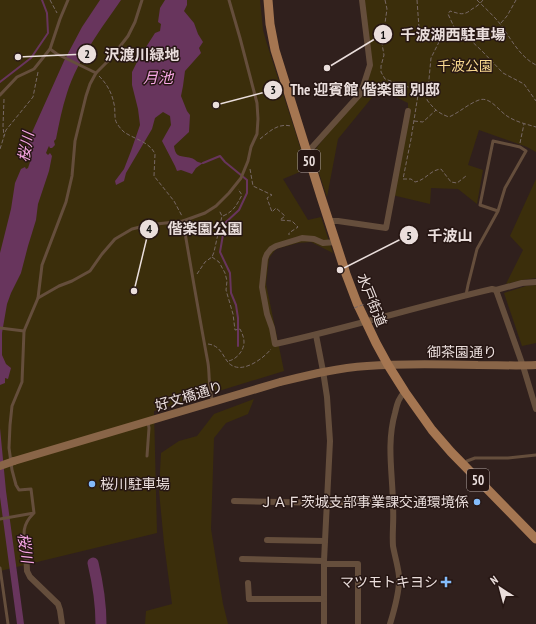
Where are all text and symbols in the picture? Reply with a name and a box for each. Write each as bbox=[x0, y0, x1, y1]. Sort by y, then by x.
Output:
callout: 千波湖西駐車場 bbox=[373, 21, 514, 48]
text: 千波湖西駐車場 bbox=[400, 25, 506, 44]
text: 1 bbox=[380, 27, 386, 42]
callout: 沢渡川緑地 bbox=[77, 41, 188, 68]
text: 沢渡川緑地 bbox=[104, 45, 180, 64]
text: 2 bbox=[84, 46, 90, 61]
park label: 千波公園 bbox=[437, 57, 493, 75]
water label: 月池 bbox=[143, 68, 175, 87]
callout: The 迎賓館 偕楽園 別邸 bbox=[263, 76, 448, 103]
text: The 迎賓館 偕楽園 別邸 bbox=[290, 80, 440, 99]
text: 3 bbox=[270, 82, 276, 97]
water label: 桜川 bbox=[14, 129, 38, 163]
road number: 50 bbox=[298, 150, 320, 172]
callout: 偕楽園公園 bbox=[139, 215, 250, 242]
text: 偕楽園公園 bbox=[167, 219, 243, 238]
text: 4 bbox=[146, 221, 152, 236]
callout: 千波山 bbox=[399, 222, 480, 249]
text: 千波山 bbox=[427, 226, 473, 245]
text: 5 bbox=[406, 228, 412, 243]
street label: 水戸街道 bbox=[353, 271, 391, 329]
street label: 御茶園通り bbox=[427, 343, 497, 361]
street label: 好文橋通り bbox=[153, 377, 225, 415]
road number: 50 bbox=[467, 469, 489, 491]
place label: 桜川駐車場 bbox=[100, 475, 170, 493]
marker: 桜川駐車場 bbox=[87, 479, 97, 489]
place label: ＪＡＦ茨城支部事業課交通環境係 bbox=[259, 493, 469, 511]
marker: ＪＡＦ茨城支部事業課交通環境係 bbox=[472, 497, 482, 507]
water label: 桜川 bbox=[14, 532, 37, 566]
north arrow bbox=[480, 568, 520, 608]
text: N bbox=[488, 572, 501, 587]
place label: マツモトキヨシ bbox=[340, 573, 438, 591]
marker: マツモトキヨシ bbox=[441, 577, 451, 587]

